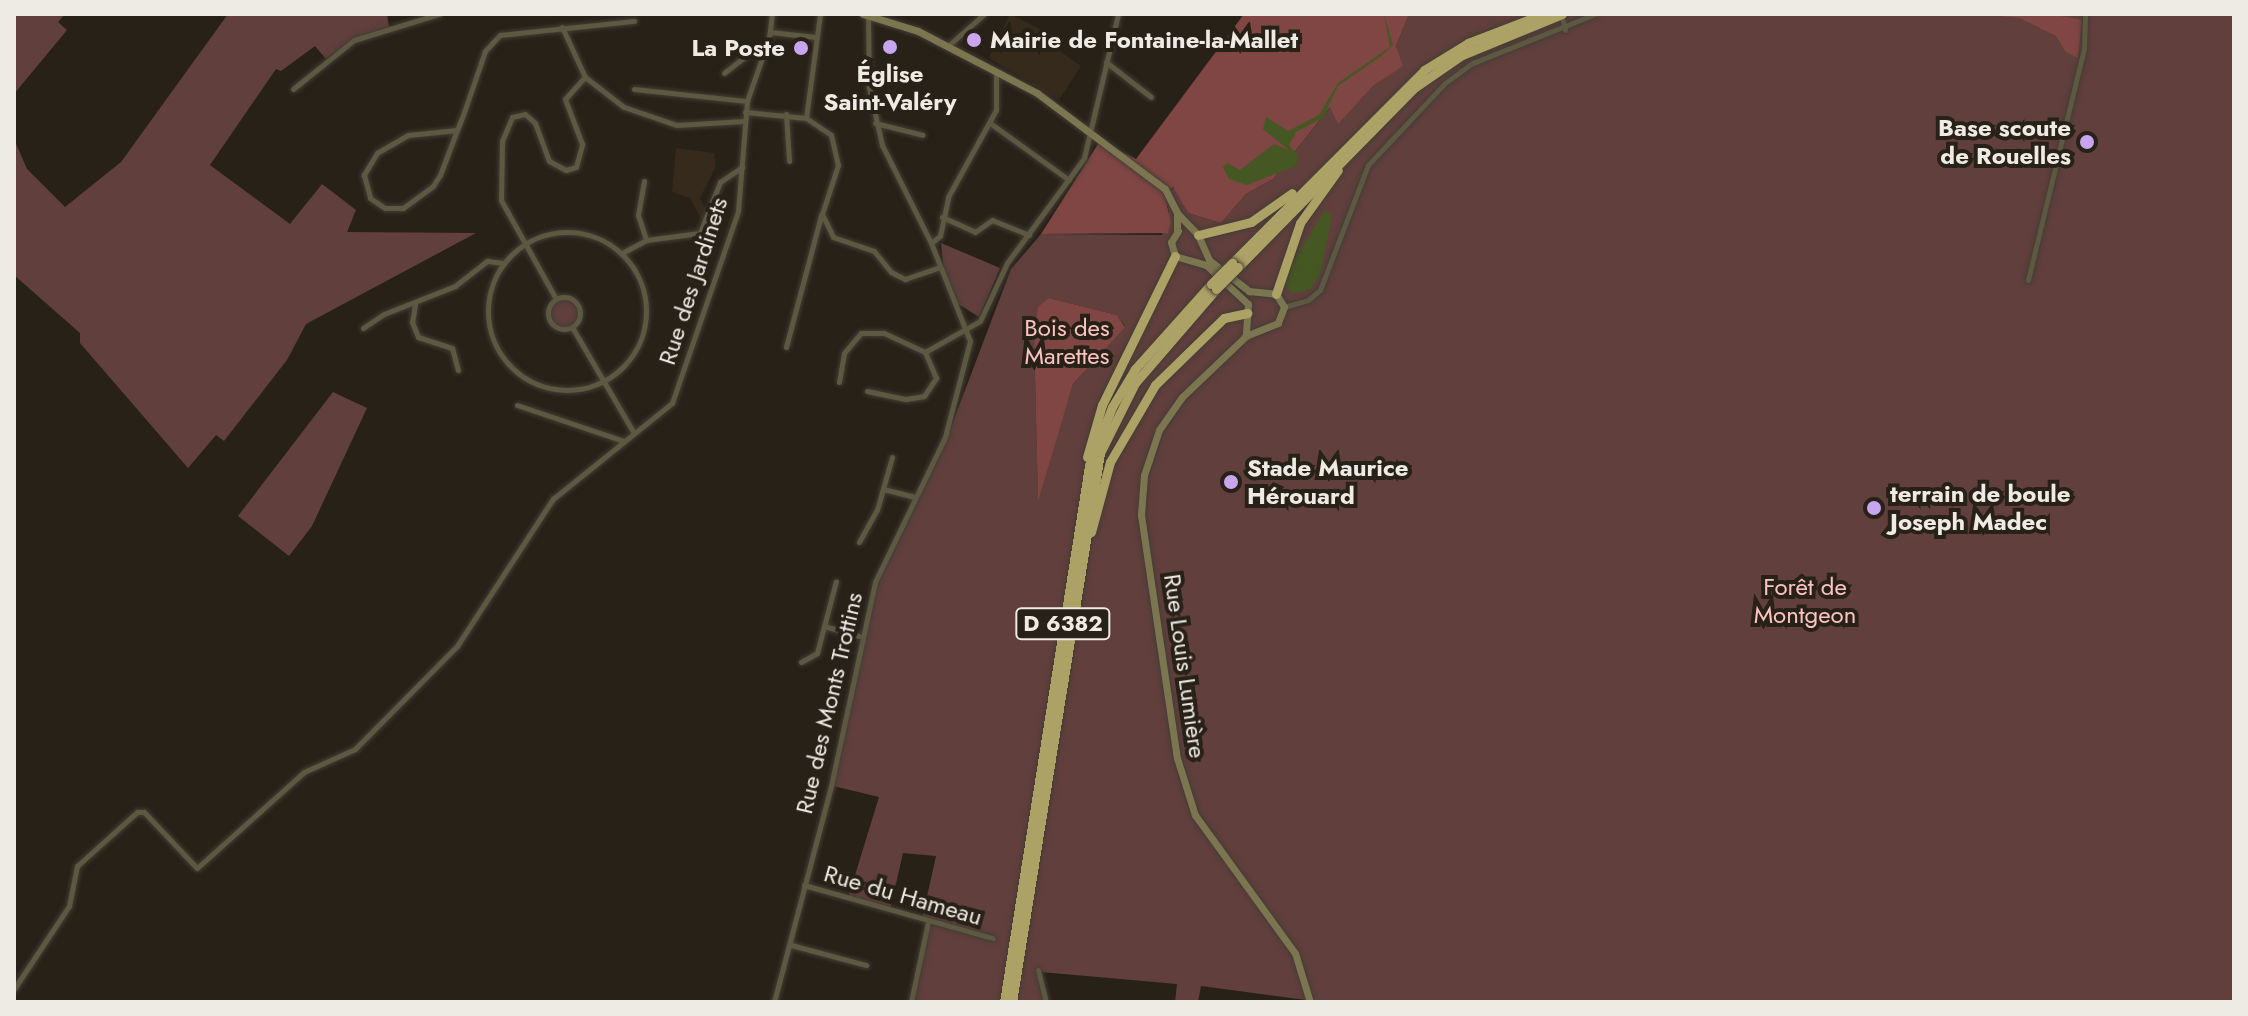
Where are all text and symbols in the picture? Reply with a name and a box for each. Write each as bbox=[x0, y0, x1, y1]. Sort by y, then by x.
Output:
place label: Mairie de Fontaine-la-Mallet bbox=[990, 26, 1298, 54]
marker: Mairie de Fontaine-la-Mallet bbox=[965, 31, 983, 49]
place label: La Poste bbox=[691, 34, 785, 62]
marker: Église Saint-Valéry bbox=[881, 38, 899, 56]
marker: La Poste bbox=[792, 39, 810, 57]
place label: Église Saint-Valéry bbox=[824, 60, 956, 116]
place label: Base scoute de Rouelles bbox=[1938, 114, 2071, 170]
marker: Base scoute de Rouelles bbox=[2078, 133, 2096, 151]
street label: Rue des Jardinets bbox=[652, 194, 734, 368]
park label: Bois des Marettes bbox=[1024, 314, 1110, 370]
place label: Stade Maurice Hérouard bbox=[1247, 454, 1409, 510]
marker: Stade Maurice Hérouard bbox=[1222, 473, 1240, 491]
place label: terrain de boule Joseph Madec bbox=[1890, 480, 2070, 536]
marker: terrain de boule Joseph Madec bbox=[1865, 499, 1883, 517]
street label: Rue Louis Lumière bbox=[1158, 572, 1212, 760]
park label: Forêt de Montgeon bbox=[1754, 573, 1856, 629]
street label: Rue des Monts Trottins bbox=[789, 589, 869, 817]
road number: D 6382 bbox=[1015, 606, 1111, 642]
street label: Rue du Hameau bbox=[821, 859, 985, 931]

